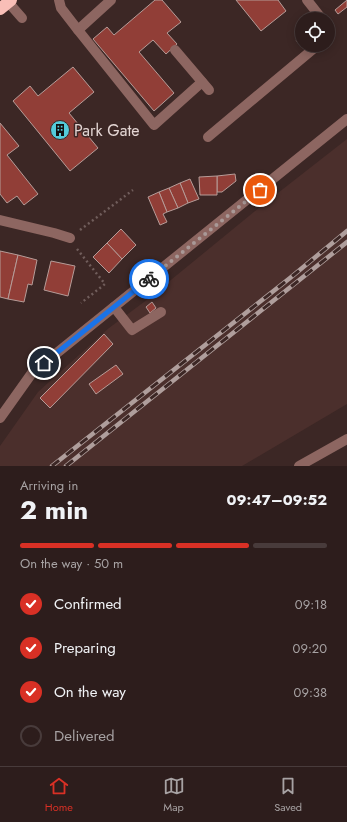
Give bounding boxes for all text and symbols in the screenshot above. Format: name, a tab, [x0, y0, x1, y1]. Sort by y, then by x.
map controls	[295, 12, 335, 52]
button: locate	[295, 12, 335, 52]
building icon: Park Gate	[49, 119, 71, 141]
place label: Park Gate	[74, 119, 140, 142]
pin	[243, 173, 277, 207]
icon: bag	[249, 179, 271, 201]
courier	[129, 259, 169, 299]
icon: bike	[138, 268, 160, 290]
pin	[27, 346, 61, 380]
icon: home	[33, 352, 55, 374]
text: Arriving in	[20, 476, 78, 495]
text: 09:47–09:52	[227, 489, 327, 511]
text: 2 min	[20, 491, 88, 529]
text: On the way · 50 m	[20, 554, 123, 573]
icon: check	[20, 593, 42, 615]
text: Confirmed	[54, 593, 122, 615]
text: 09:18	[295, 595, 327, 614]
icon: check	[20, 637, 42, 659]
text: Preparing	[54, 637, 116, 659]
text: 09:20	[293, 639, 327, 658]
icon: check	[20, 681, 42, 703]
text: On the way	[54, 681, 126, 703]
text: 09:38	[294, 683, 327, 702]
text: Delivered	[54, 725, 115, 747]
tab: Home	[45, 775, 73, 815]
tab: Map	[163, 775, 185, 815]
tab: Saved	[274, 775, 302, 815]

